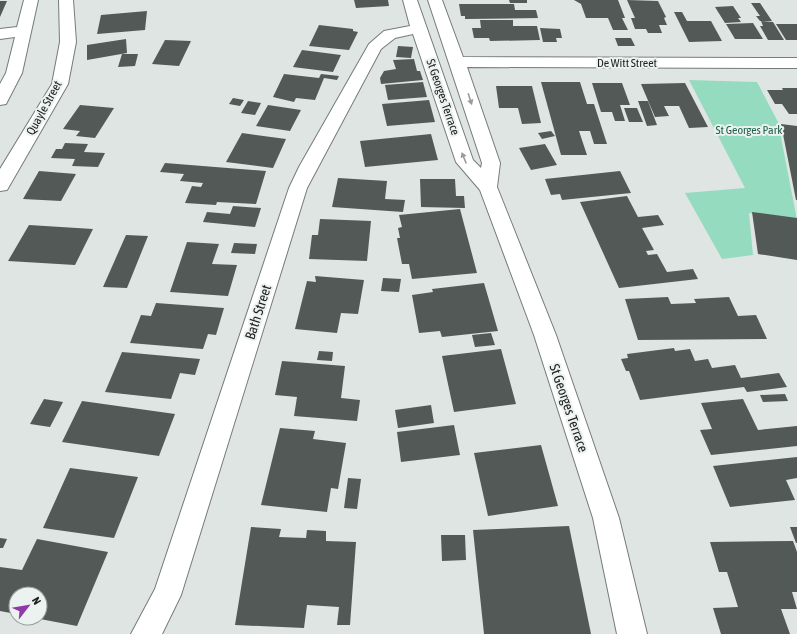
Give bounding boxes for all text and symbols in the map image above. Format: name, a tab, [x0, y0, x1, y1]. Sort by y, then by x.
street label: De Witt Street	[597, 56, 658, 70]
street label: St Georges Terrace	[423, 57, 463, 137]
street label: Quayle Street	[23, 78, 65, 138]
one-way arrow	[467, 94, 473, 106]
park label: St Georges Park	[716, 123, 783, 137]
one-way arrow	[460, 151, 466, 163]
street label: Bath Street	[242, 283, 274, 341]
street label: St Georges Terrace	[546, 362, 592, 454]
north arrow	[8, 586, 48, 626]
text: N	[30, 595, 43, 607]

